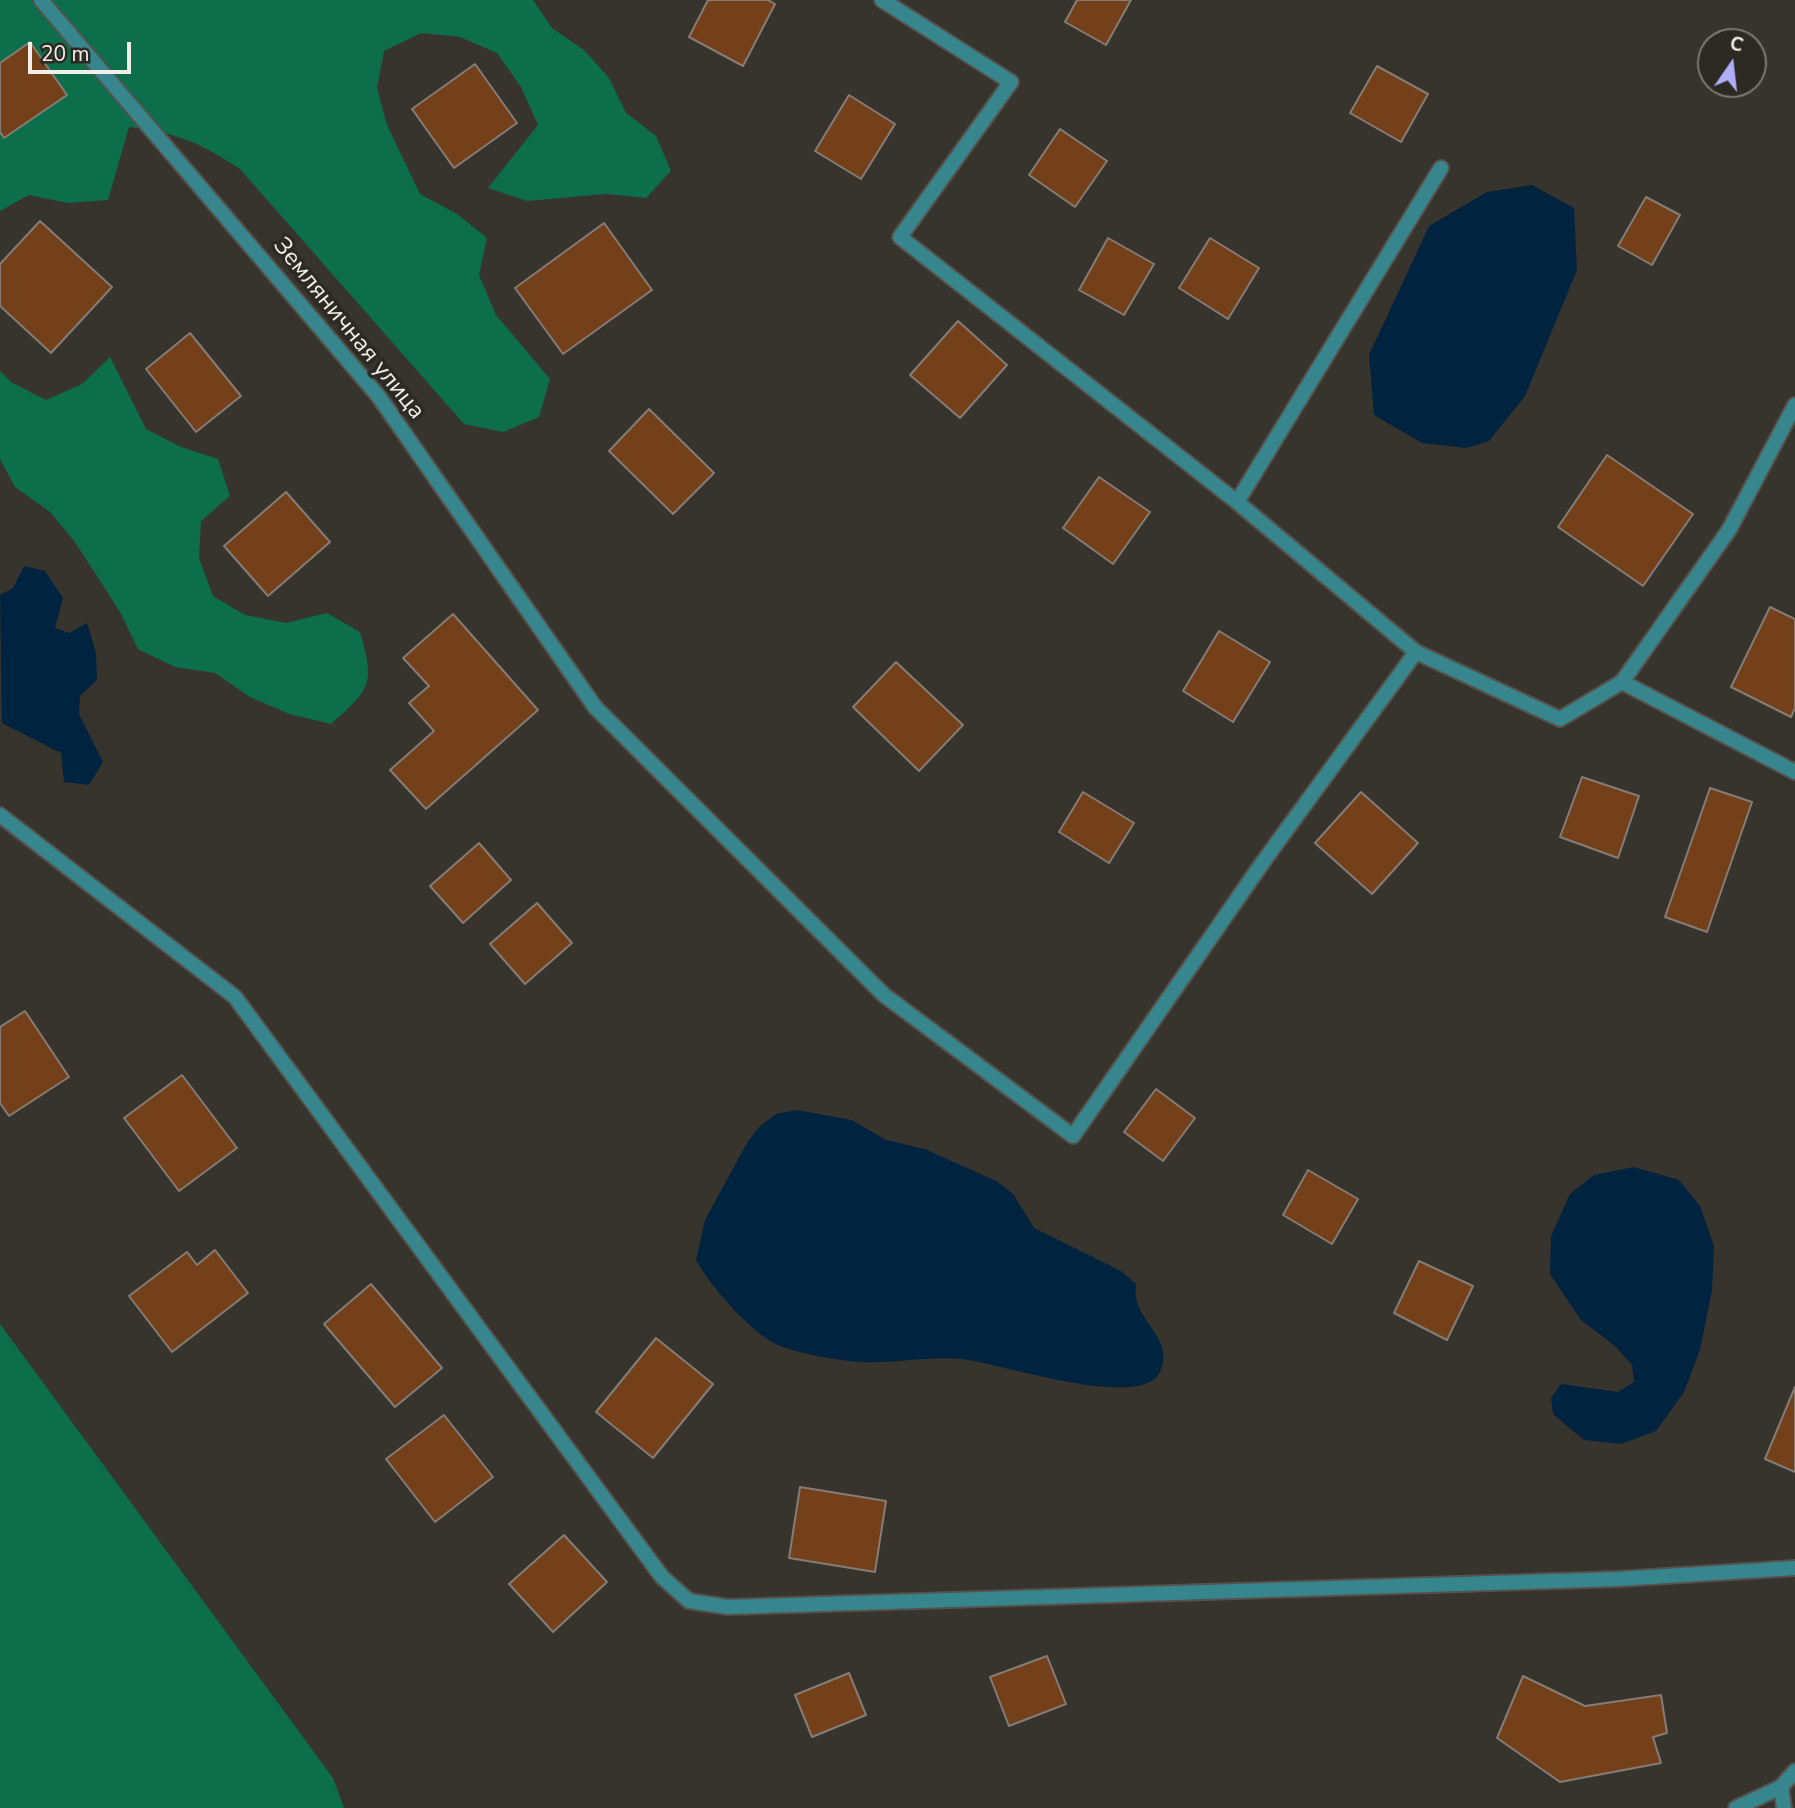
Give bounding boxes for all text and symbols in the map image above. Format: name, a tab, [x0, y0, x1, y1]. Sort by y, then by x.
scale bar	[32, 28, 135, 72]
north arrow	[1697, 28, 1767, 98]
text: С	[1727, 30, 1746, 59]
text: 20 m	[41, 40, 90, 68]
street label: Земляничная улица	[266, 232, 430, 426]

